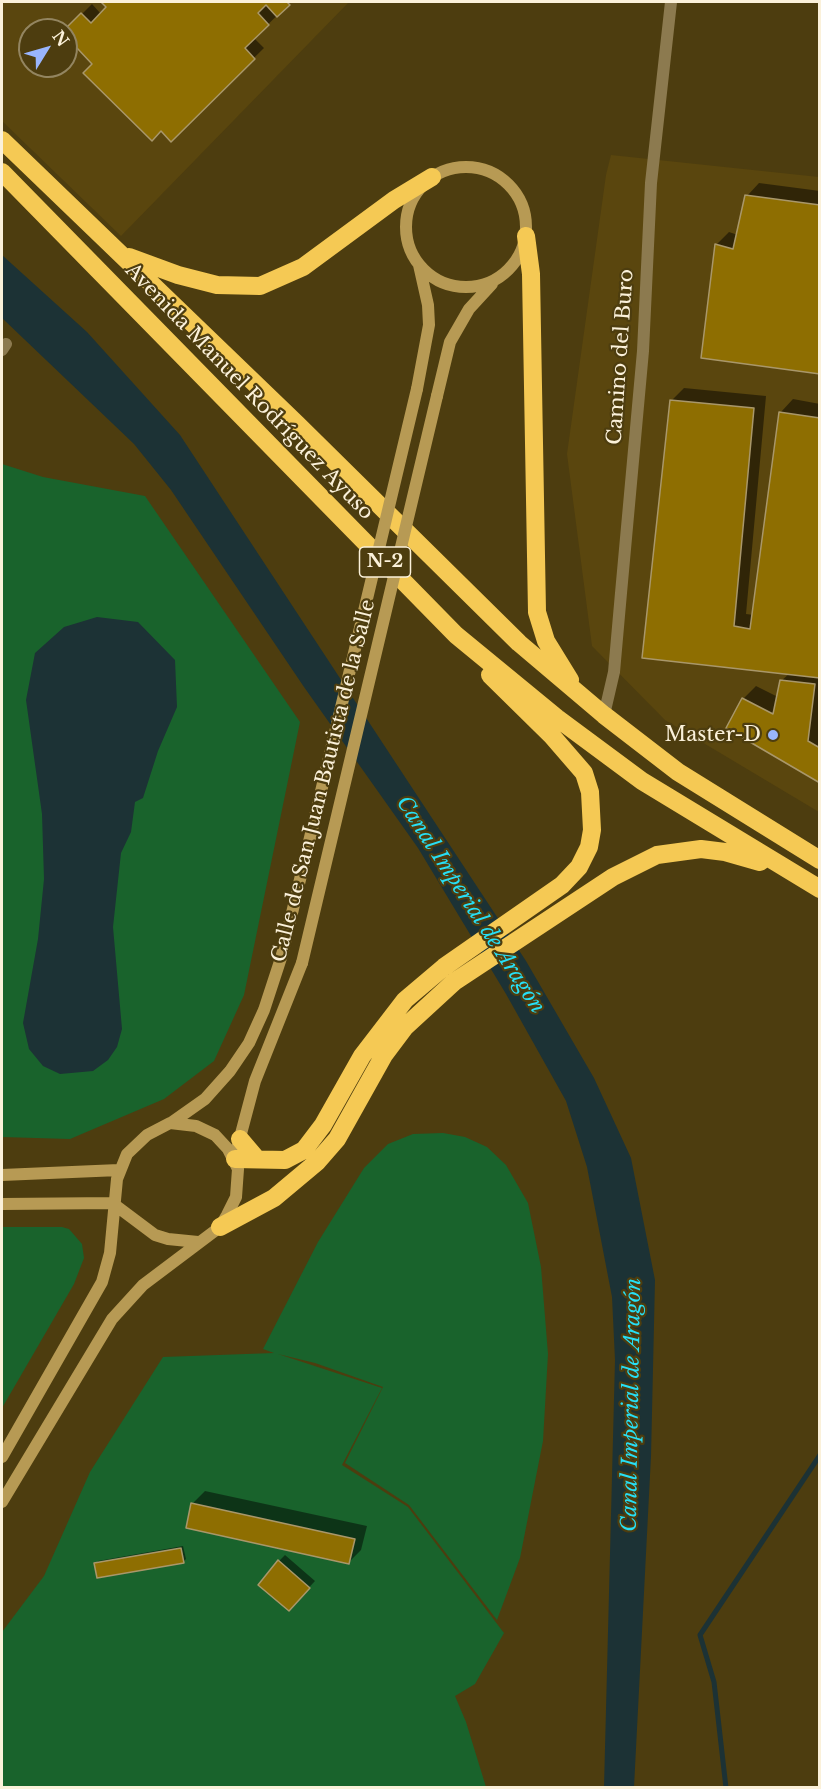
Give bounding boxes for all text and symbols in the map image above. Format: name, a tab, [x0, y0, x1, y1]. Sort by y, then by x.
north arrow	[18, 18, 78, 78]
text: N	[48, 26, 73, 50]
street label: Avenida Manuel Rodríguez Ayuso	[120, 259, 378, 525]
street label: Camino del Buro	[603, 268, 639, 446]
road number: N-2	[360, 547, 410, 577]
street label: Calle de San Juan Bautista de la Salle	[267, 597, 381, 965]
place label: Master-D	[664, 723, 761, 747]
marker: Master-D	[766, 728, 780, 742]
water label: Canal Imperial de Aragón	[390, 792, 550, 1018]
water label: Canal Imperial de Aragón	[617, 1278, 647, 1532]

